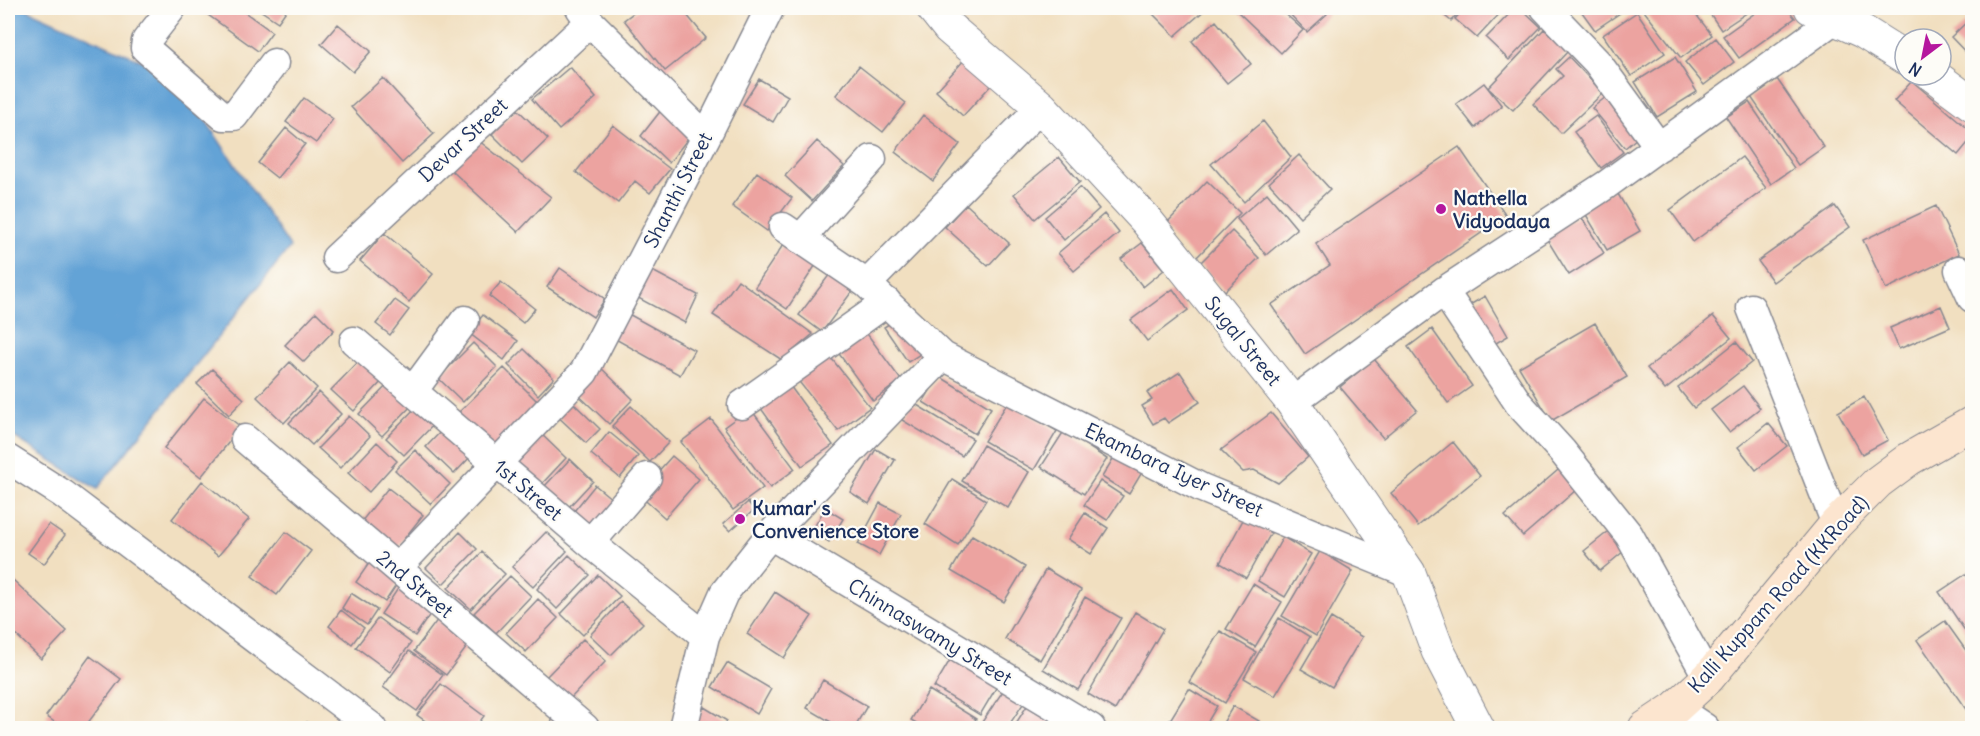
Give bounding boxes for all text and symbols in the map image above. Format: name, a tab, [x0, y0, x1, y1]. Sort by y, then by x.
north arrow	[1893, 27, 1953, 87]
text: N	[1905, 58, 1925, 81]
street label: Devar Street	[413, 92, 512, 187]
street label: Shanthi Street	[638, 128, 717, 252]
place label: Nathella Vidyodaya	[1453, 185, 1551, 233]
marker: Nathella Vidyodaya	[1434, 202, 1448, 216]
street label: Sugal Street	[1200, 291, 1287, 391]
street label: Ekambara Iyer Street	[1081, 417, 1268, 522]
street label: 1st Street	[489, 454, 568, 526]
street label: Kalli Kuppam Road (KKRoad)	[1682, 490, 1873, 698]
place label: Kumar' s Convenience Store	[752, 495, 919, 543]
marker: Kumar' s Convenience Store	[733, 512, 747, 526]
street label: 2nd Street	[372, 544, 459, 623]
street label: Chinnaswamy Street	[844, 573, 1017, 691]

